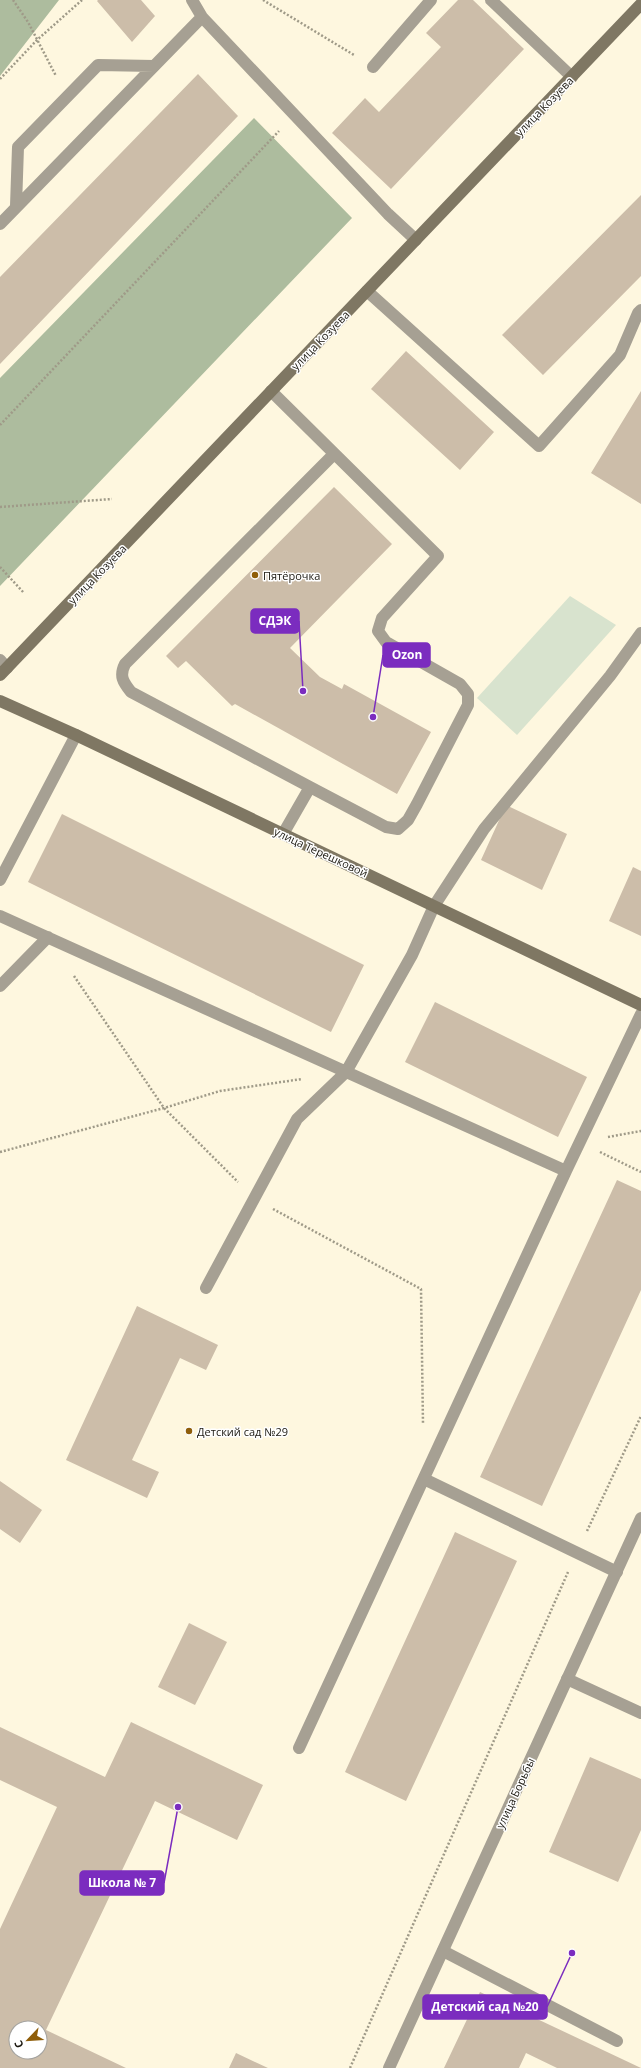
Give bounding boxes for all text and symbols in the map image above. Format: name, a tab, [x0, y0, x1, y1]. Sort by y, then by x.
street label: улица Козуева	[512, 73, 576, 139]
street label: улица Козуева	[288, 307, 352, 373]
street label: улица Козуева	[65, 541, 129, 607]
place label: Пятёрочка	[263, 568, 320, 583]
marker: Пятёрочка	[250, 570, 260, 580]
callout: СДЭК	[251, 609, 299, 633]
text: СДЭК	[259, 612, 292, 629]
callout: Ozon	[383, 643, 430, 667]
text: Ozon	[392, 646, 422, 663]
street label: улица Терешковой	[272, 824, 370, 880]
place label: Детский сад №29	[197, 1424, 288, 1439]
marker: Детский сад №29	[184, 1426, 194, 1436]
street label: улица Борьбы	[492, 1755, 538, 1831]
callout: Школа № 7	[80, 1871, 164, 1895]
text: Школа № 7	[88, 1874, 156, 1891]
callout: Детский сад №20	[423, 1995, 547, 2019]
text: Детский сад №20	[431, 1998, 539, 2015]
north arrow	[8, 2020, 48, 2060]
text: С	[10, 2038, 27, 2051]

